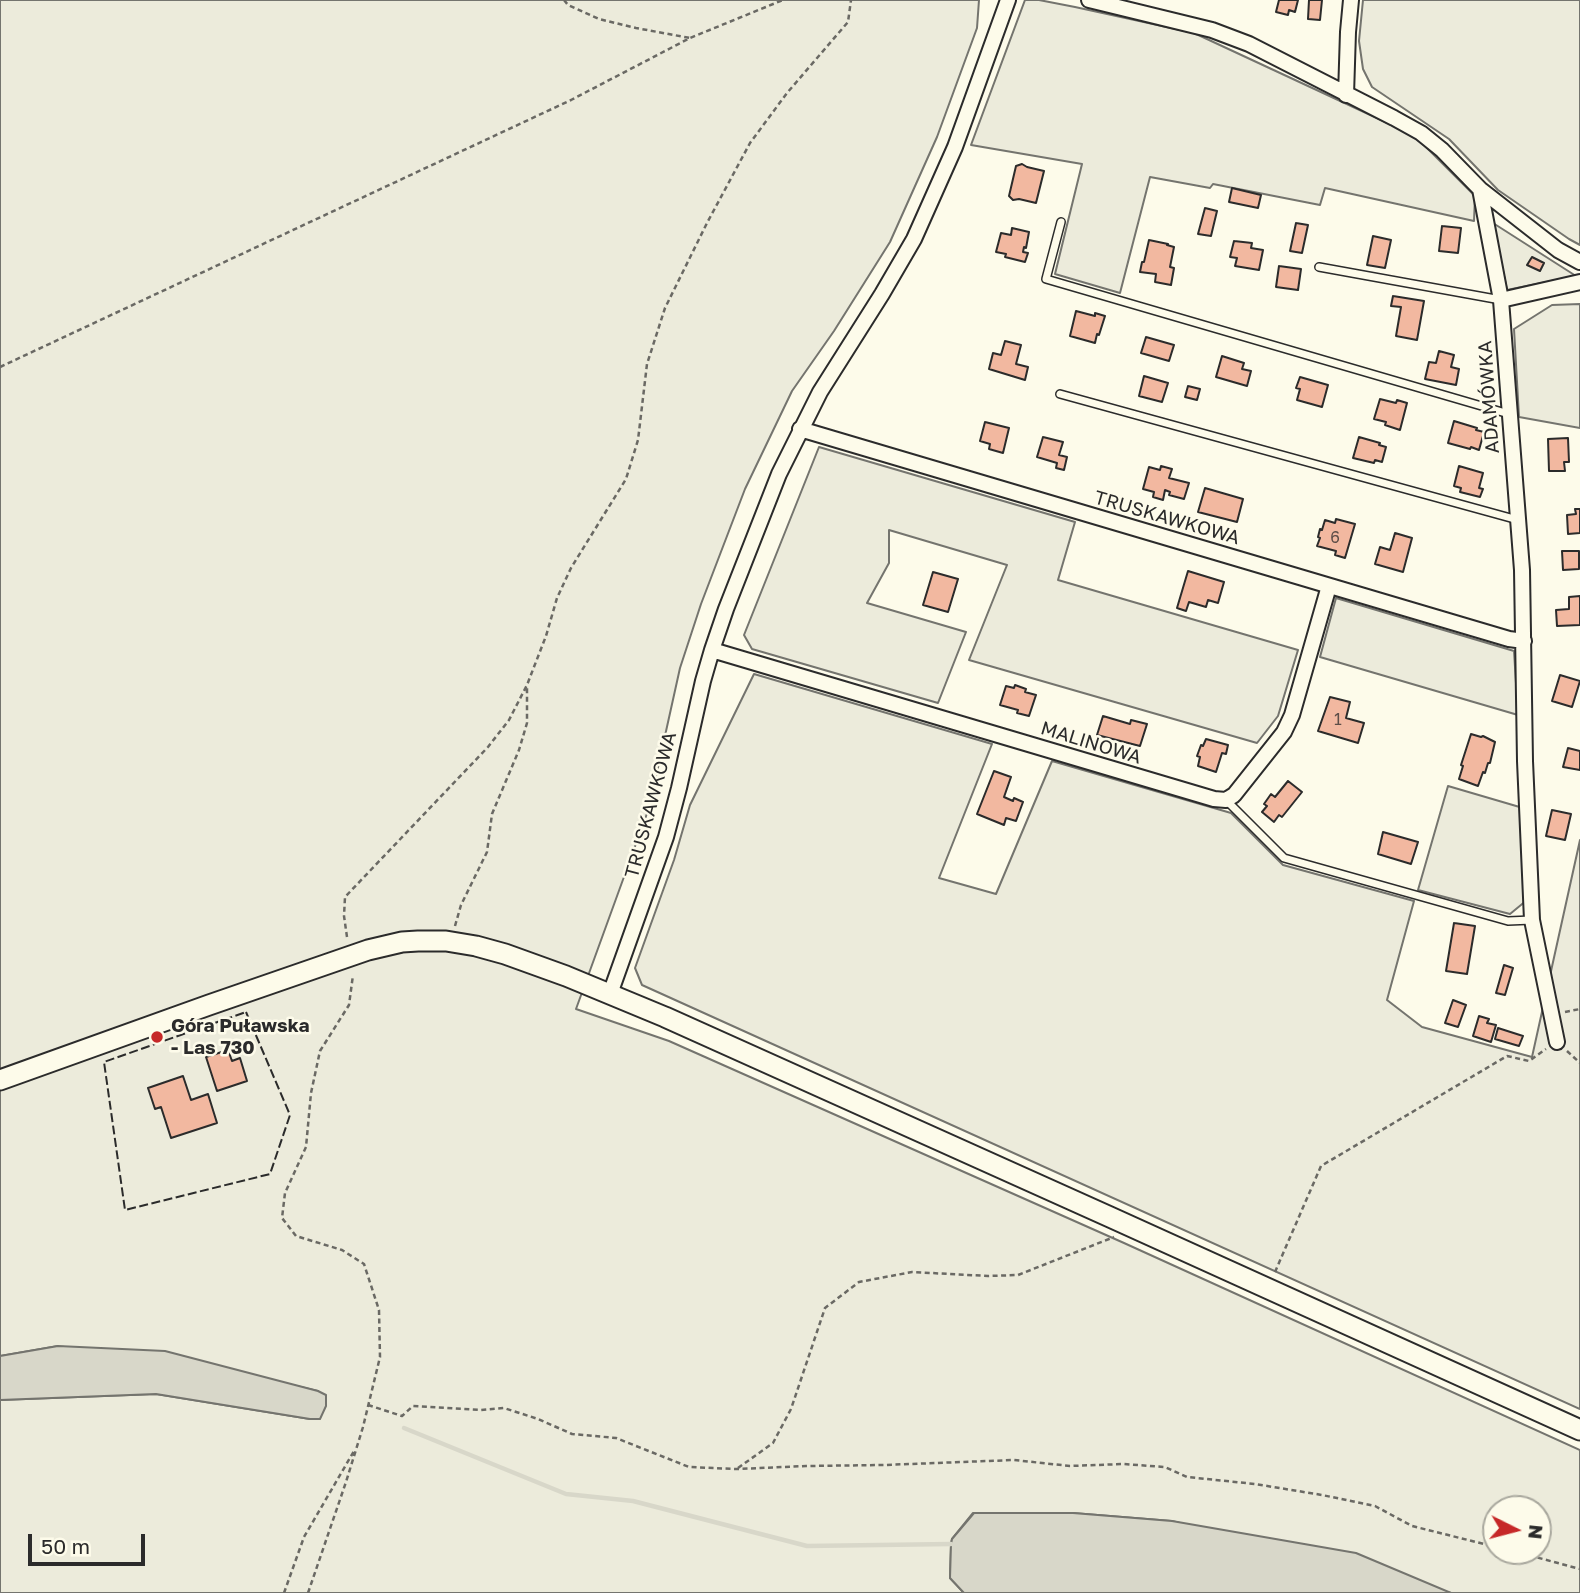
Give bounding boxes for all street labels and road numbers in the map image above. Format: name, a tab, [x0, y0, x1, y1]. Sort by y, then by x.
street label: ADAMÓWKA	[1474, 340, 1504, 454]
street label: TRUSKAWKOWA	[1092, 486, 1242, 550]
street label: MALINOWA	[1038, 717, 1144, 769]
street label: TRUSKAWKOWA	[621, 729, 681, 881]

